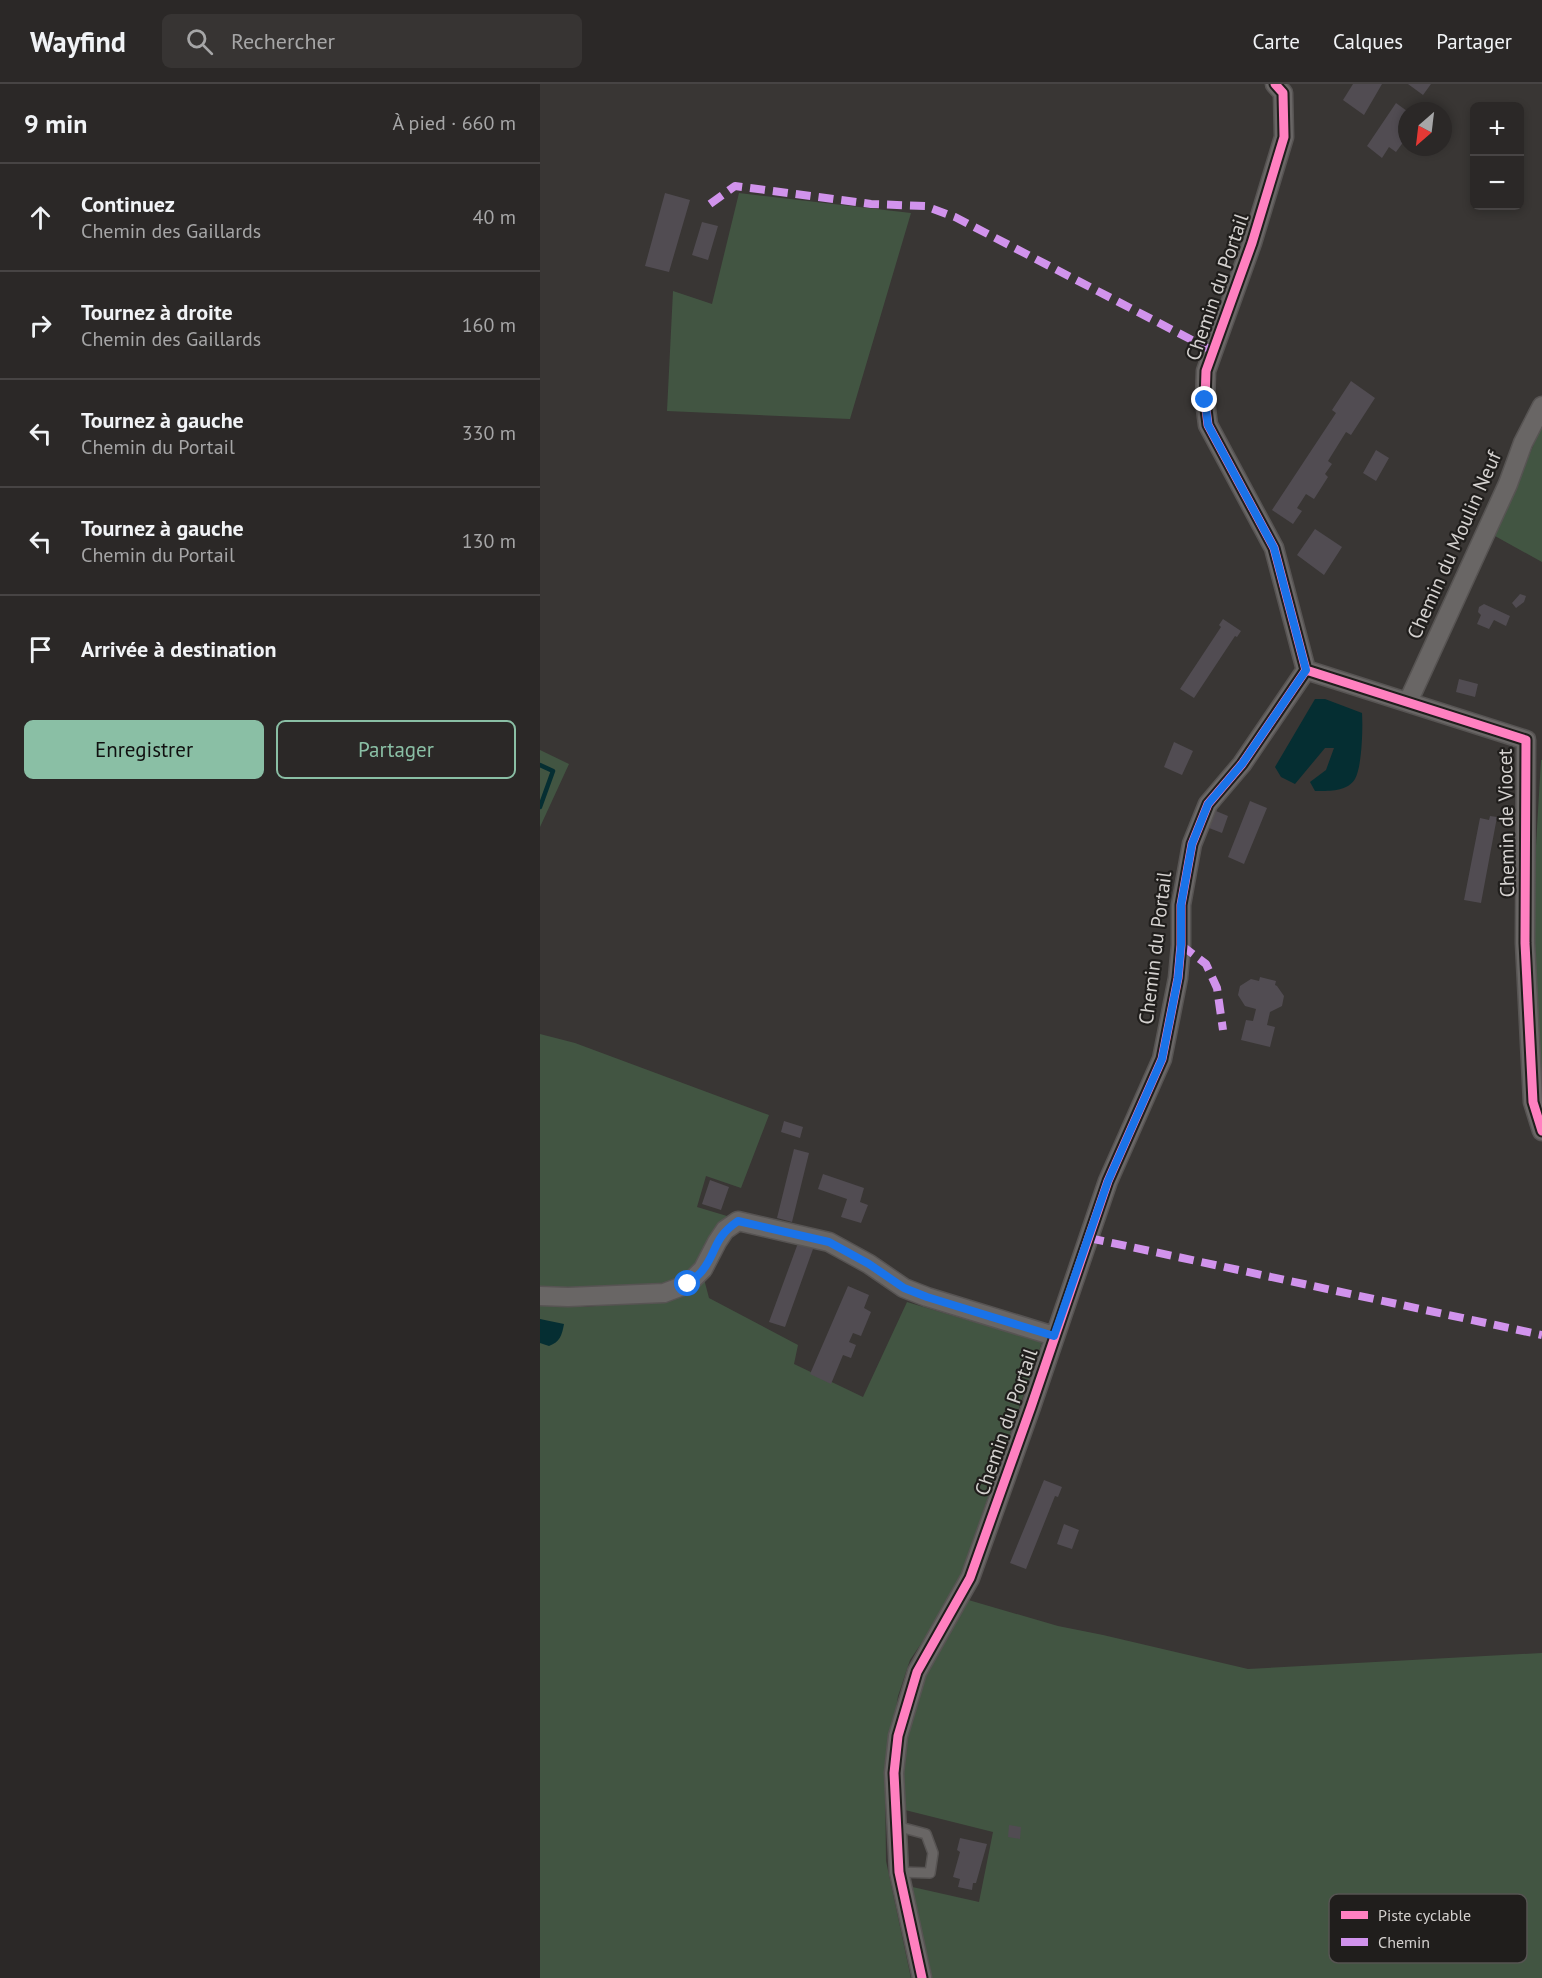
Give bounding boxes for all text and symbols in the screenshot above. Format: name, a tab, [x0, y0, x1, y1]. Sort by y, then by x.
search box	[162, 14, 582, 68]
text: Wayfind	[30, 23, 126, 60]
icon: search	[183, 25, 216, 58]
text: Rechercher	[231, 27, 335, 55]
text: Carte	[1253, 28, 1300, 55]
text: Calques	[1333, 28, 1403, 55]
text: Partager	[1436, 28, 1512, 55]
north arrow	[1398, 102, 1452, 156]
map controls	[1470, 102, 1524, 210]
button: +	[1470, 102, 1524, 156]
text: 9 min	[24, 107, 87, 140]
text: À pied · 660 m	[392, 110, 516, 136]
button: −	[1470, 156, 1524, 210]
text: Continuez	[81, 190, 175, 218]
icon: ahead	[24, 201, 57, 234]
text: 40 m	[473, 204, 516, 230]
street label: Chemin du Portail	[1180, 210, 1254, 364]
text: Chemin des Gaillards	[81, 218, 261, 244]
text: Tournez à droite	[81, 298, 233, 326]
icon: right	[24, 309, 57, 342]
text: 160 m	[462, 312, 516, 338]
text: Chemin des Gaillards	[81, 326, 261, 352]
route end	[1191, 386, 1217, 412]
text: Tournez à gauche	[81, 406, 244, 434]
icon: left	[24, 417, 57, 450]
text: 330 m	[462, 420, 516, 446]
text: Chemin du Portail	[81, 434, 235, 460]
street label: Chemin du Moulin Neuf	[1401, 446, 1508, 643]
text: Tournez à gauche	[81, 514, 244, 542]
icon: left	[24, 525, 57, 558]
text: 130 m	[462, 528, 516, 554]
text: Chemin du Portail	[81, 542, 235, 568]
icon: arrive	[24, 633, 57, 666]
text: Arrivée à destination	[81, 635, 277, 663]
button: Enregistrer	[24, 720, 264, 779]
button: Partager	[276, 720, 516, 779]
street label: Chemin de Viocet	[1492, 748, 1520, 898]
street label: Chemin du Portail	[1133, 870, 1177, 1026]
route start	[674, 1270, 700, 1296]
street label: Chemin du Portail	[969, 1345, 1043, 1499]
legend	[1329, 1894, 1527, 1963]
text: Piste cyclable	[1378, 1905, 1471, 1925]
text: Chemin	[1378, 1932, 1430, 1952]

